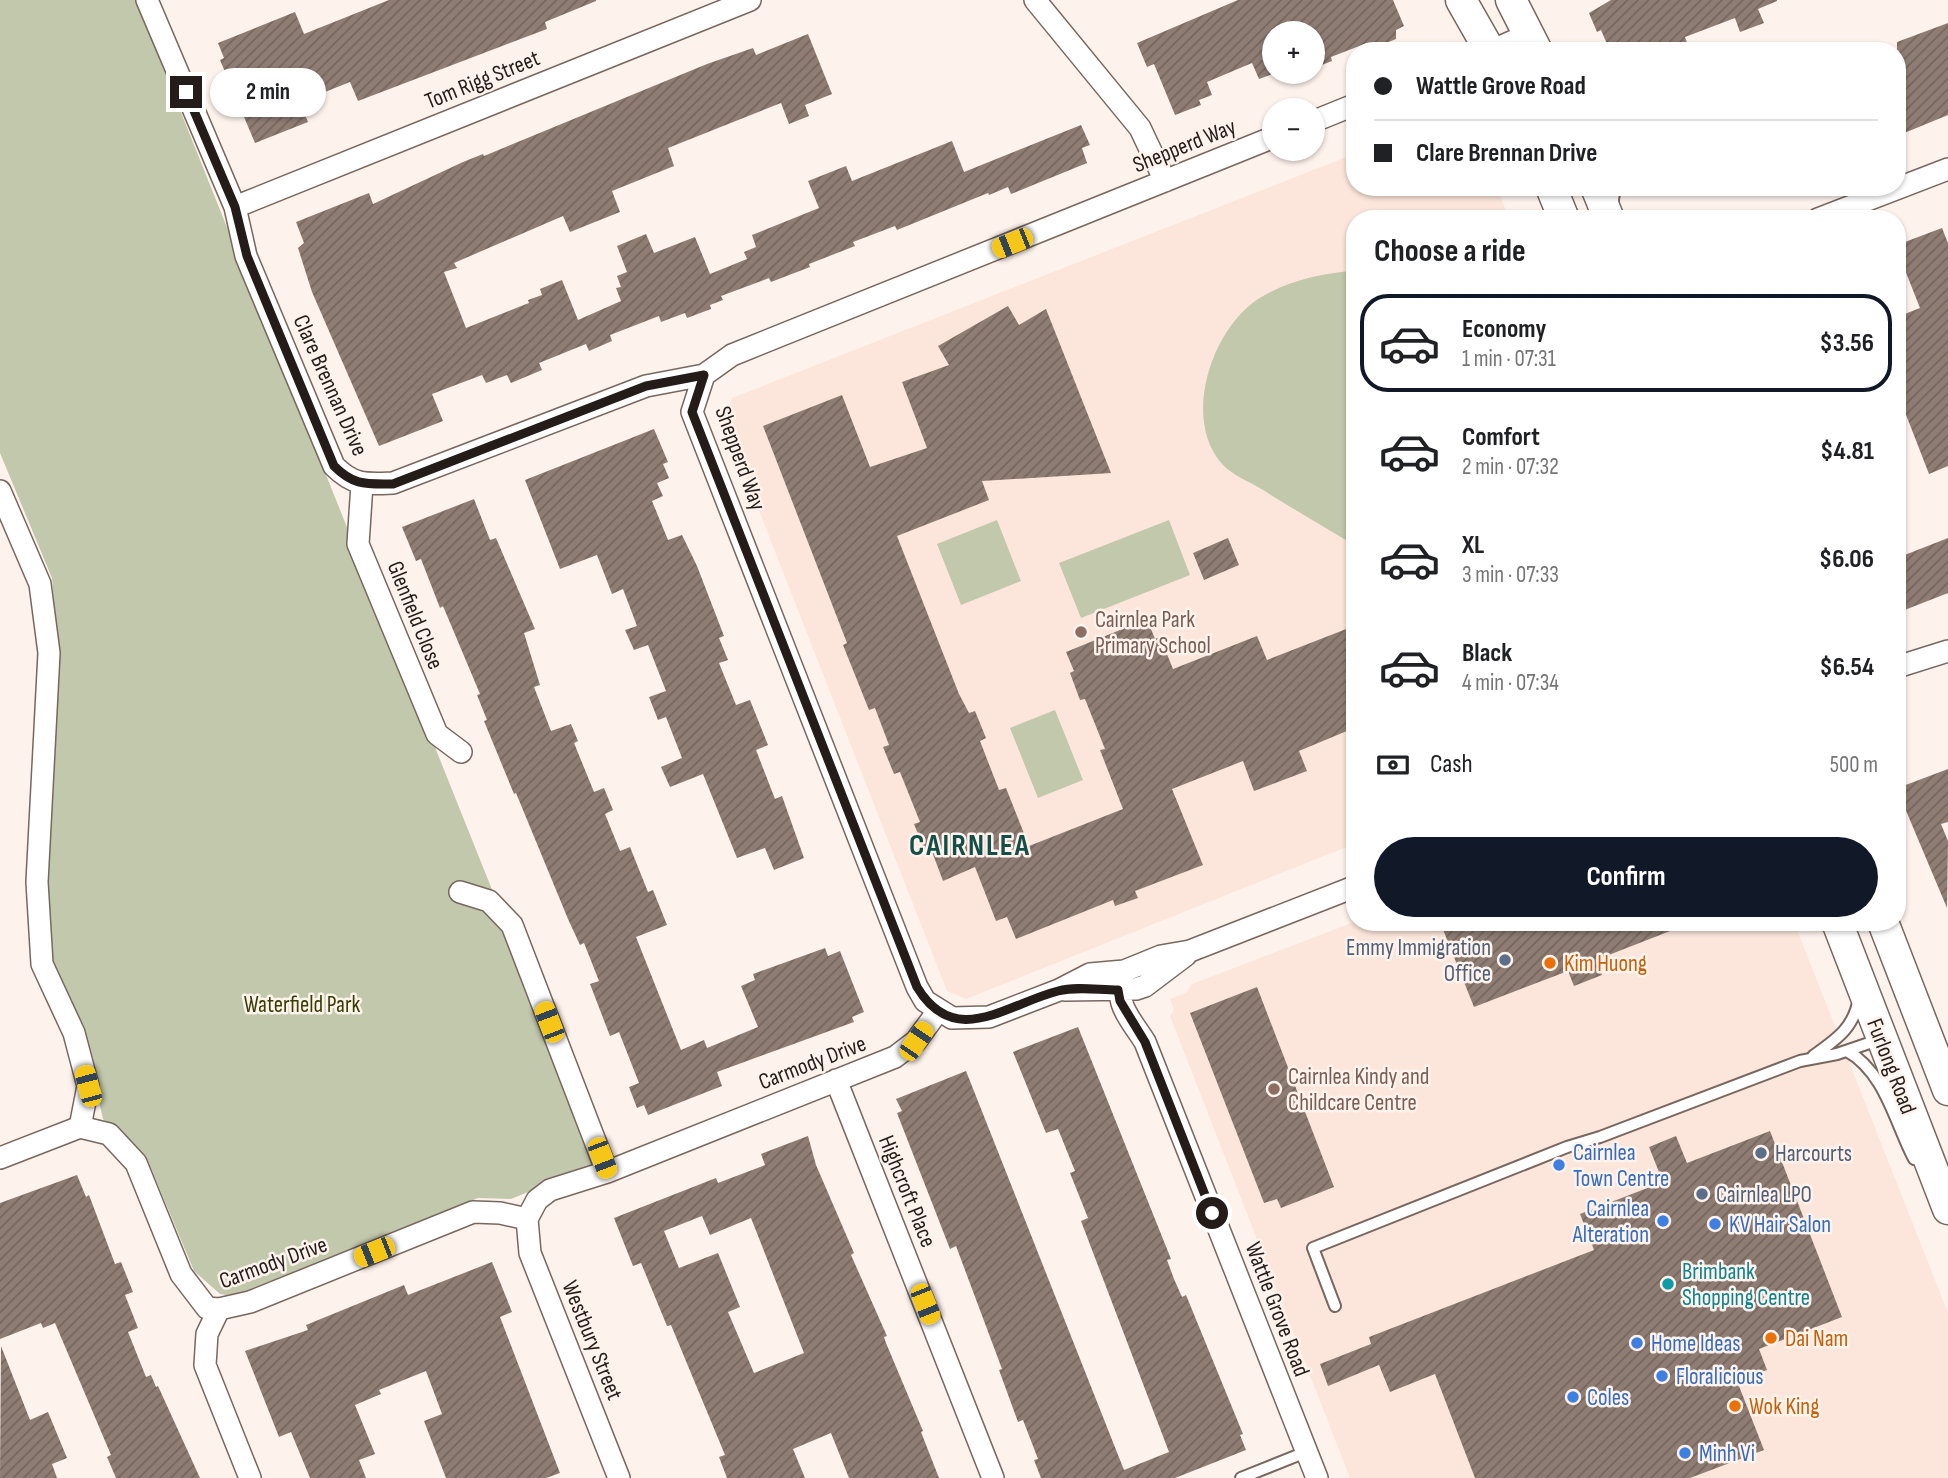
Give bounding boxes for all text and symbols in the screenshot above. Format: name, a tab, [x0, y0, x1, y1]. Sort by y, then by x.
map controls	[1262, 21, 1325, 161]
button: +	[1262, 21, 1325, 84]
street label: Tom Rigg Street	[421, 44, 544, 116]
callout: 2 min	[210, 68, 326, 116]
text: Wattle Grove Road	[1416, 71, 1586, 102]
route end	[170, 76, 202, 108]
text: 2 min	[246, 78, 290, 106]
button: −	[1262, 98, 1325, 161]
street label: Shepperd Way	[1129, 113, 1240, 179]
text: Clare Brennan Drive	[1416, 138, 1597, 169]
car	[989, 225, 1036, 261]
text: Choose a ride	[1374, 232, 1526, 271]
street label: Clare Brennan Drive	[287, 311, 374, 460]
icon: car	[1378, 312, 1441, 375]
text: Economy	[1462, 314, 1546, 345]
text: $3.56	[1819, 328, 1874, 359]
text: 1 min · 07:31	[1462, 345, 1556, 373]
street label: Shepperd Way	[708, 403, 772, 514]
icon: car	[1378, 420, 1441, 483]
text: Comfort	[1462, 422, 1540, 453]
text: $4.81	[1820, 436, 1874, 467]
text: 2 min · 07:32	[1462, 453, 1559, 481]
icon: car	[1378, 528, 1441, 591]
text: XL	[1462, 530, 1484, 561]
text: $6.06	[1819, 544, 1874, 575]
street label: Glenfield Close	[381, 557, 449, 674]
text: 3 min · 07:33	[1462, 561, 1559, 589]
place label: Cairnlea Park Primary School	[1095, 606, 1211, 660]
marker: Cairnlea Park Primary School	[1073, 624, 1089, 640]
icon: car	[1378, 636, 1441, 699]
text: Black	[1462, 638, 1512, 669]
text: $6.54	[1819, 652, 1874, 683]
text: 4 min · 07:34	[1462, 669, 1559, 697]
icon: cash	[1374, 746, 1412, 784]
text: Cash	[1430, 749, 1473, 780]
text: 500 m	[1830, 751, 1878, 779]
district label: CAIRNLEA	[909, 828, 1031, 864]
button: Confirm	[1374, 837, 1878, 917]
place label: Emmy Immigration Office	[1346, 934, 1491, 988]
place label: Kim Huong	[1564, 950, 1647, 978]
marker: Emmy Immigration Office	[1497, 952, 1513, 968]
marker: Kim Huong	[1542, 955, 1558, 971]
park label: Waterfield Park	[244, 991, 361, 1019]
car	[532, 999, 567, 1045]
street label: Furlong Road	[1860, 1015, 1922, 1118]
car	[896, 1018, 937, 1064]
street label: Carmody Drive	[755, 1030, 870, 1096]
car	[73, 1063, 104, 1109]
place label: Cairnlea Kindy and Childcare Centre	[1288, 1063, 1429, 1117]
marker: Cairnlea Kindy and Childcare Centre	[1266, 1081, 1282, 1097]
street label: Highcroft Place	[872, 1131, 942, 1251]
car	[585, 1135, 620, 1181]
place label: Cairnlea Town Centre	[1573, 1139, 1669, 1193]
place label: Harcourts	[1775, 1140, 1852, 1168]
marker: Harcourts	[1753, 1145, 1769, 1161]
marker: Cairnlea Town Centre	[1551, 1157, 1567, 1173]
place label: Cairnlea LPO	[1716, 1181, 1812, 1209]
marker: Cairnlea LPO	[1694, 1186, 1710, 1202]
place label: Cairnlea Alteration	[1572, 1195, 1649, 1249]
route start	[1196, 1197, 1228, 1229]
place label: KV Hair Salon	[1729, 1211, 1831, 1239]
marker: Cairnlea Alteration	[1655, 1213, 1671, 1229]
marker: KV Hair Salon	[1707, 1216, 1723, 1232]
street label: Carmody Drive	[216, 1230, 331, 1295]
car	[351, 1234, 398, 1270]
street label: Wattle Grove Road	[1239, 1238, 1315, 1380]
place label: Brimbank Shopping Centre	[1682, 1258, 1810, 1312]
marker: Brimbank Shopping Centre	[1660, 1276, 1676, 1292]
street label: Westbury Street	[555, 1277, 629, 1404]
car	[908, 1281, 943, 1327]
place label: Dai Nam	[1785, 1325, 1848, 1353]
place label: Home Ideas	[1651, 1330, 1741, 1358]
marker: Dai Nam	[1763, 1330, 1779, 1346]
marker: Home Ideas	[1629, 1335, 1645, 1351]
place label: Floralicious	[1676, 1363, 1764, 1391]
marker: Floralicious	[1654, 1368, 1670, 1384]
place label: Coles	[1587, 1384, 1629, 1412]
marker: Coles	[1565, 1389, 1581, 1405]
place label: Wok King	[1749, 1393, 1819, 1421]
marker: Wok King	[1727, 1398, 1743, 1414]
place label: Minh Vi	[1699, 1440, 1755, 1468]
marker: Minh Vi	[1677, 1445, 1693, 1461]

